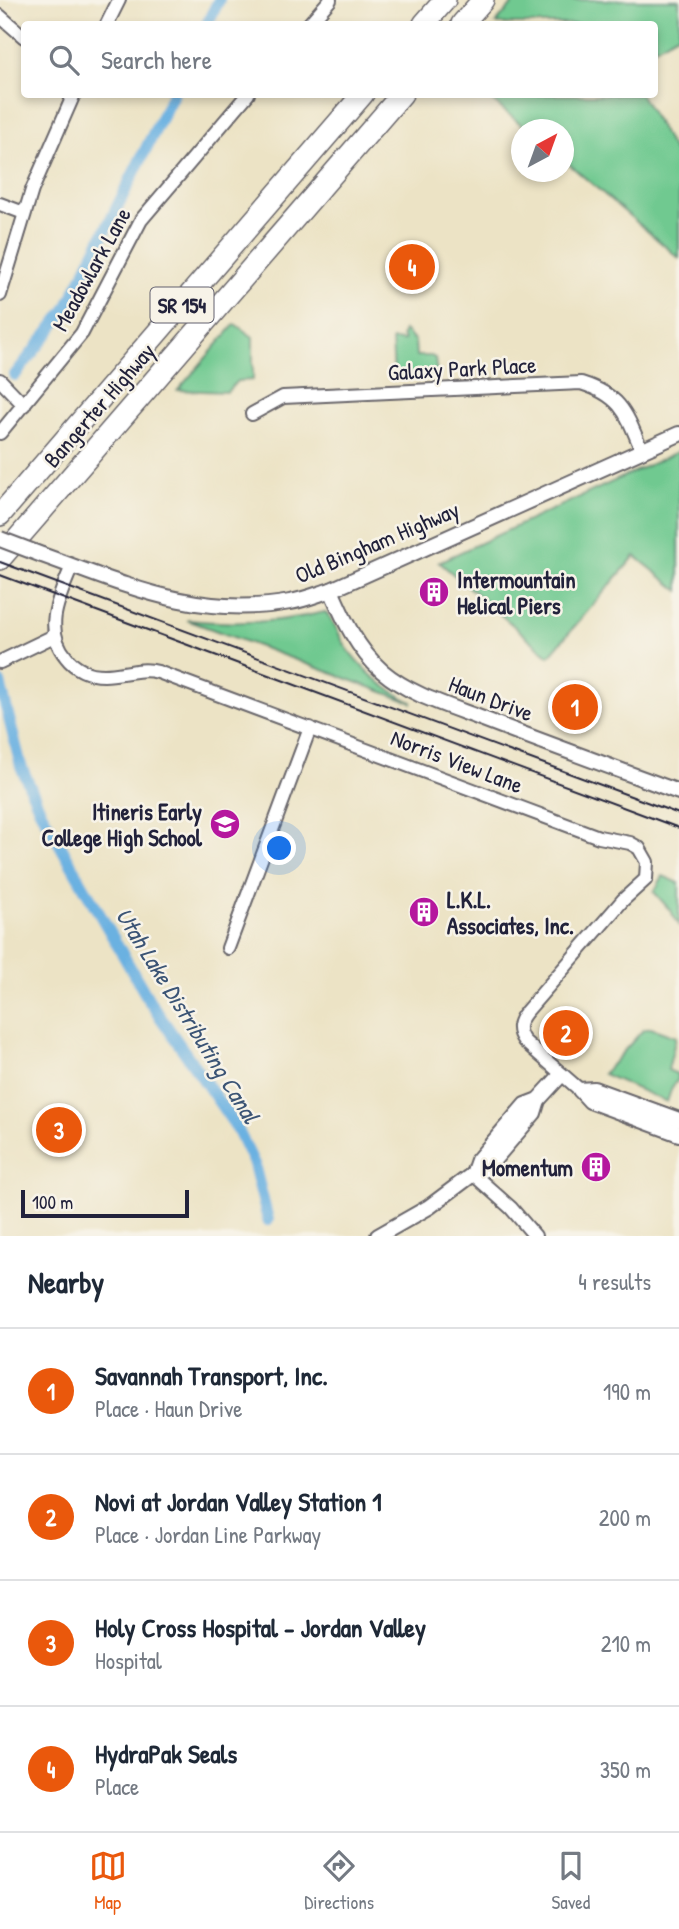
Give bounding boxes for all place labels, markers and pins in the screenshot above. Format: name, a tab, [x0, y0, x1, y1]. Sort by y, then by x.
pin: 4	[389, 241, 435, 293]
place label: Intermountain Helical Piers	[457, 564, 576, 621]
building icon: Intermountain Helical Piers	[417, 575, 451, 609]
pin: 1	[552, 681, 598, 733]
place label: Itineris Early College High School	[41, 796, 203, 854]
school or university icon: Itineris Early College High School	[208, 807, 242, 841]
place label: L.K.L. Associates, Inc.	[447, 884, 574, 941]
building icon: L.K.L. Associates, Inc.	[407, 895, 441, 929]
pin: 2	[543, 1007, 589, 1059]
pin: 3	[36, 1104, 82, 1156]
building icon: Momentum	[579, 1150, 613, 1184]
place label: Momentum	[482, 1152, 573, 1183]

